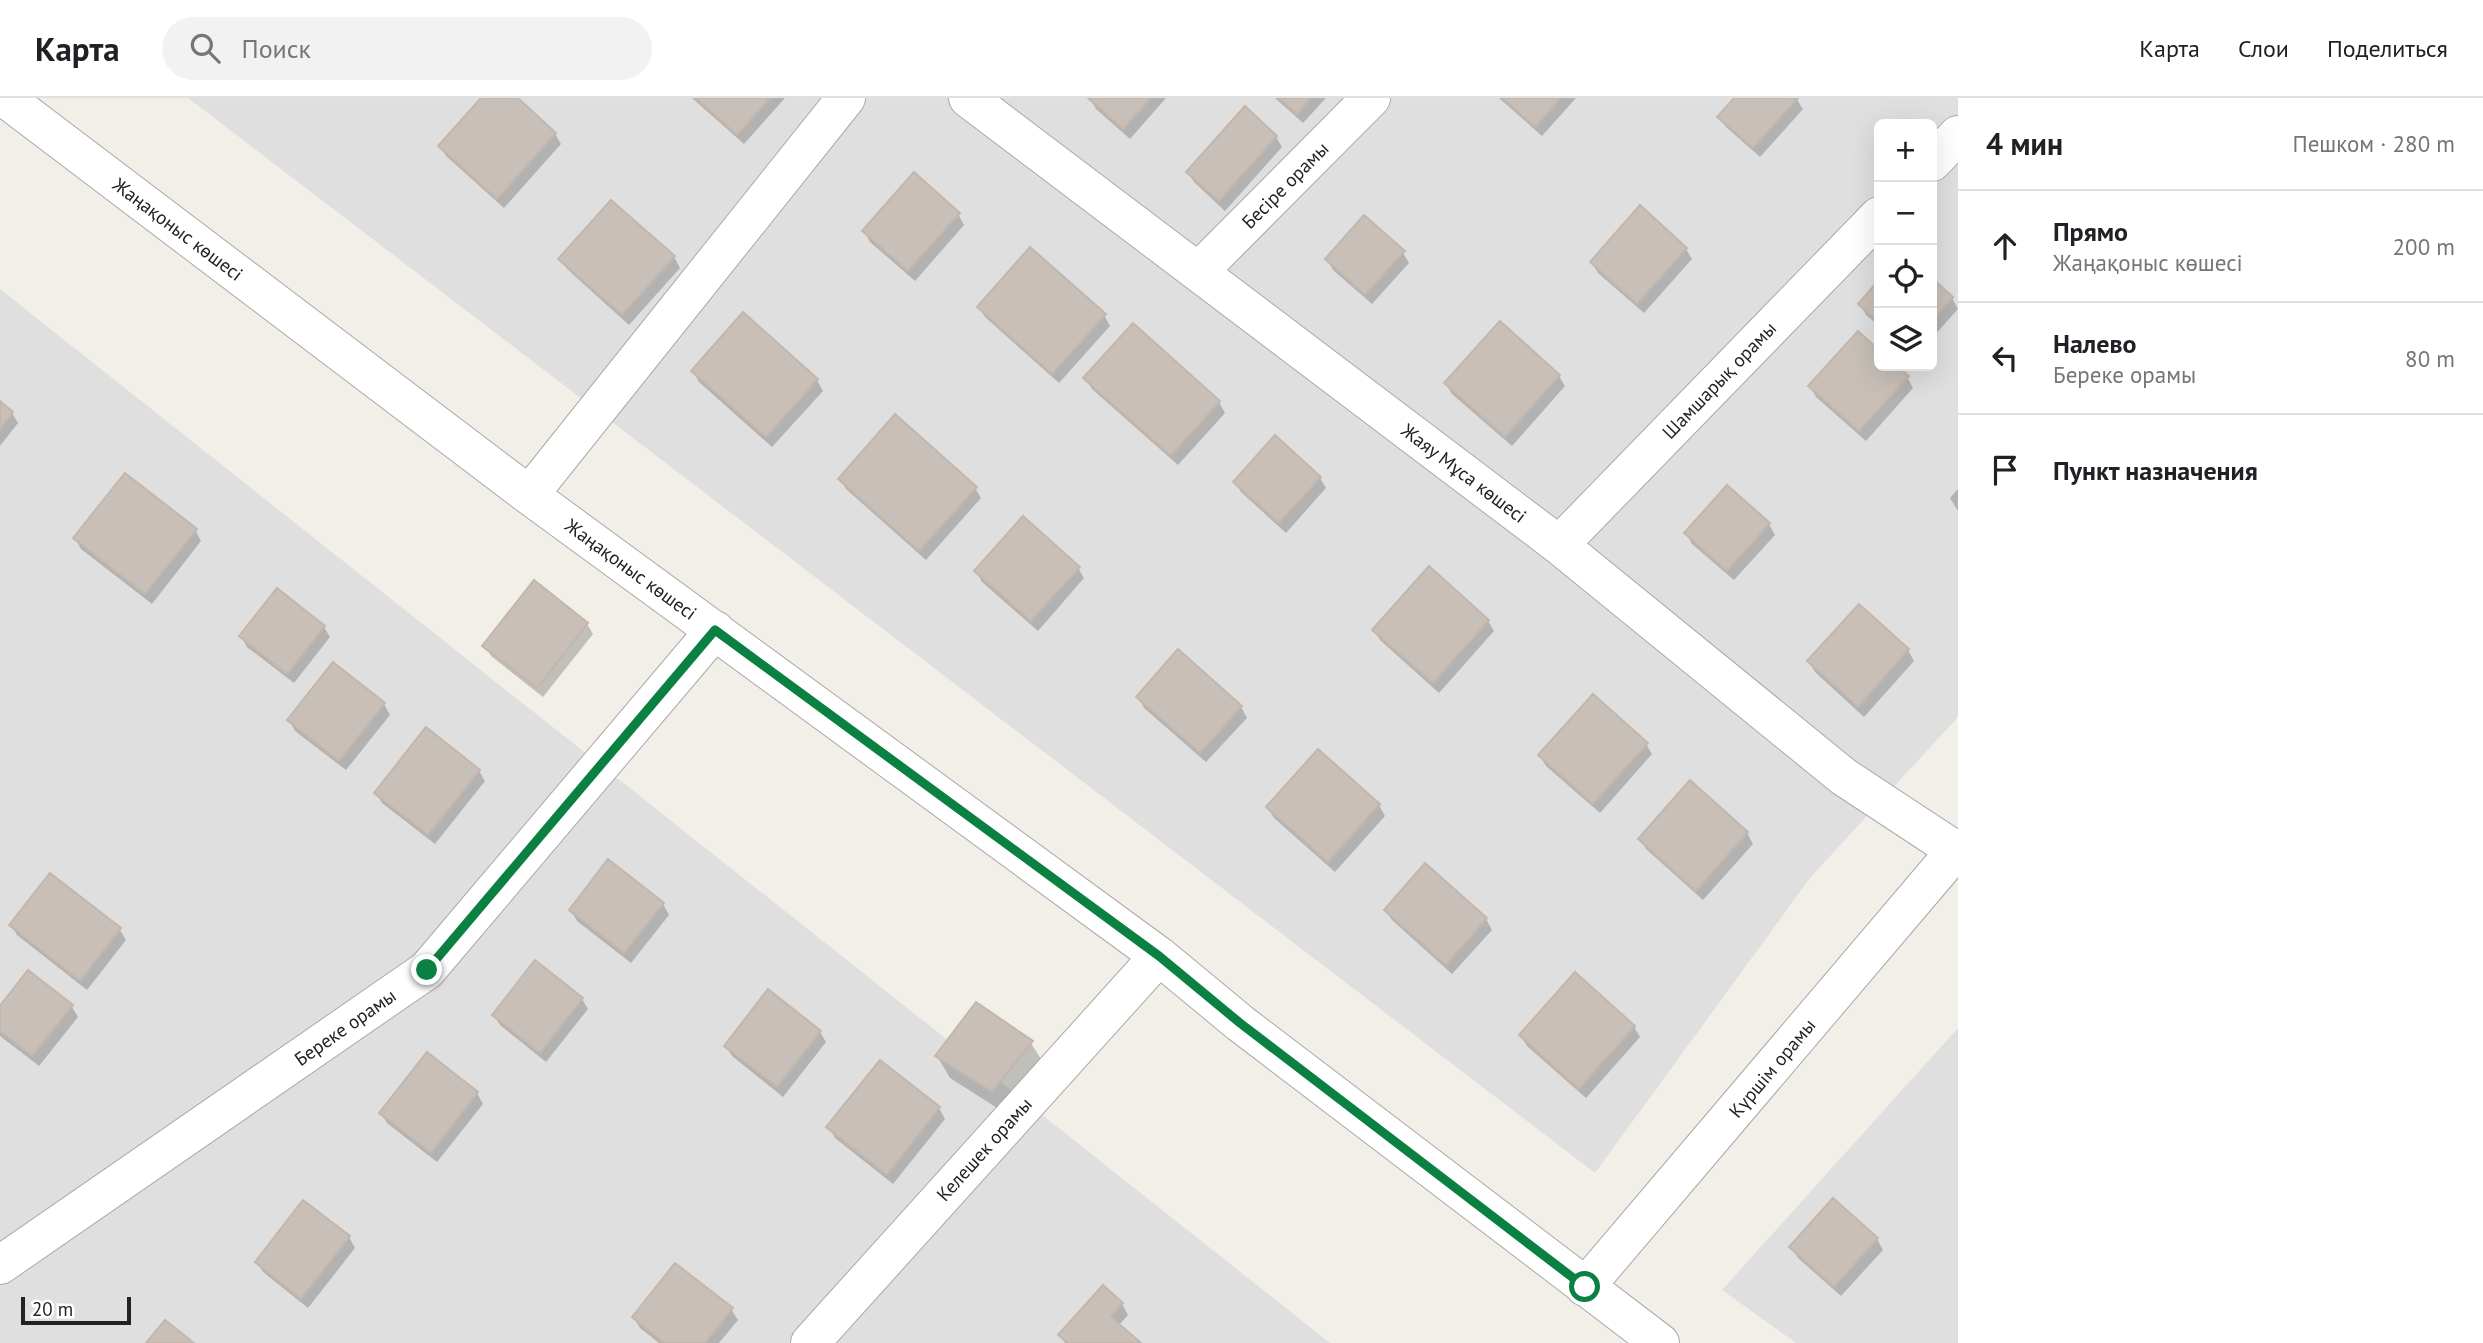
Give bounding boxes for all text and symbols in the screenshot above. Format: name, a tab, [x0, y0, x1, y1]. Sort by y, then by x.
search box	[162, 17, 652, 80]
text: Карта	[35, 27, 120, 70]
icon: search	[186, 29, 224, 67]
text: Поиск	[242, 32, 311, 65]
text: Карта	[2139, 33, 2200, 64]
text: Слои	[2238, 33, 2289, 64]
text: Поделиться	[2327, 33, 2448, 64]
map controls	[1874, 119, 1937, 371]
button: +	[1874, 119, 1937, 182]
text: 4 мин	[1986, 124, 2063, 163]
text: Пешком · 280 m	[2292, 129, 2455, 158]
street label: Бесіре орамы	[1236, 136, 1334, 234]
street label: Жаңақоныс көшесі	[107, 172, 248, 286]
button: −	[1874, 182, 1937, 245]
text: Прямо	[2053, 215, 2128, 248]
icon: ahead	[1986, 227, 2024, 265]
text: 200 m	[2393, 232, 2455, 261]
button: locate	[1874, 245, 1937, 308]
text: Жаңақоныс көшесі	[2053, 248, 2243, 277]
button: layers	[1874, 308, 1937, 371]
street label: Шамшарық орамы	[1657, 316, 1781, 444]
text: Налево	[2053, 327, 2137, 360]
icon: left	[1986, 339, 2024, 377]
text: 80 m	[2405, 344, 2455, 373]
text: Береке орамы	[2053, 360, 2196, 389]
street label: Жаяу Мұса көшесі	[1396, 418, 1531, 528]
icon: arrive	[1986, 451, 2024, 489]
text: Пункт назначения	[2053, 454, 2258, 487]
street label: Жаңақоныс көшесі	[560, 513, 701, 625]
route end	[411, 954, 442, 985]
street label: Береке орамы	[290, 983, 400, 1071]
street label: Күршім орамы	[1724, 1013, 1820, 1123]
street label: Келешек орамы	[931, 1092, 1037, 1206]
route start	[1569, 1271, 1600, 1302]
scale bar	[21, 1294, 131, 1326]
text: 20 m	[32, 1297, 73, 1321]

